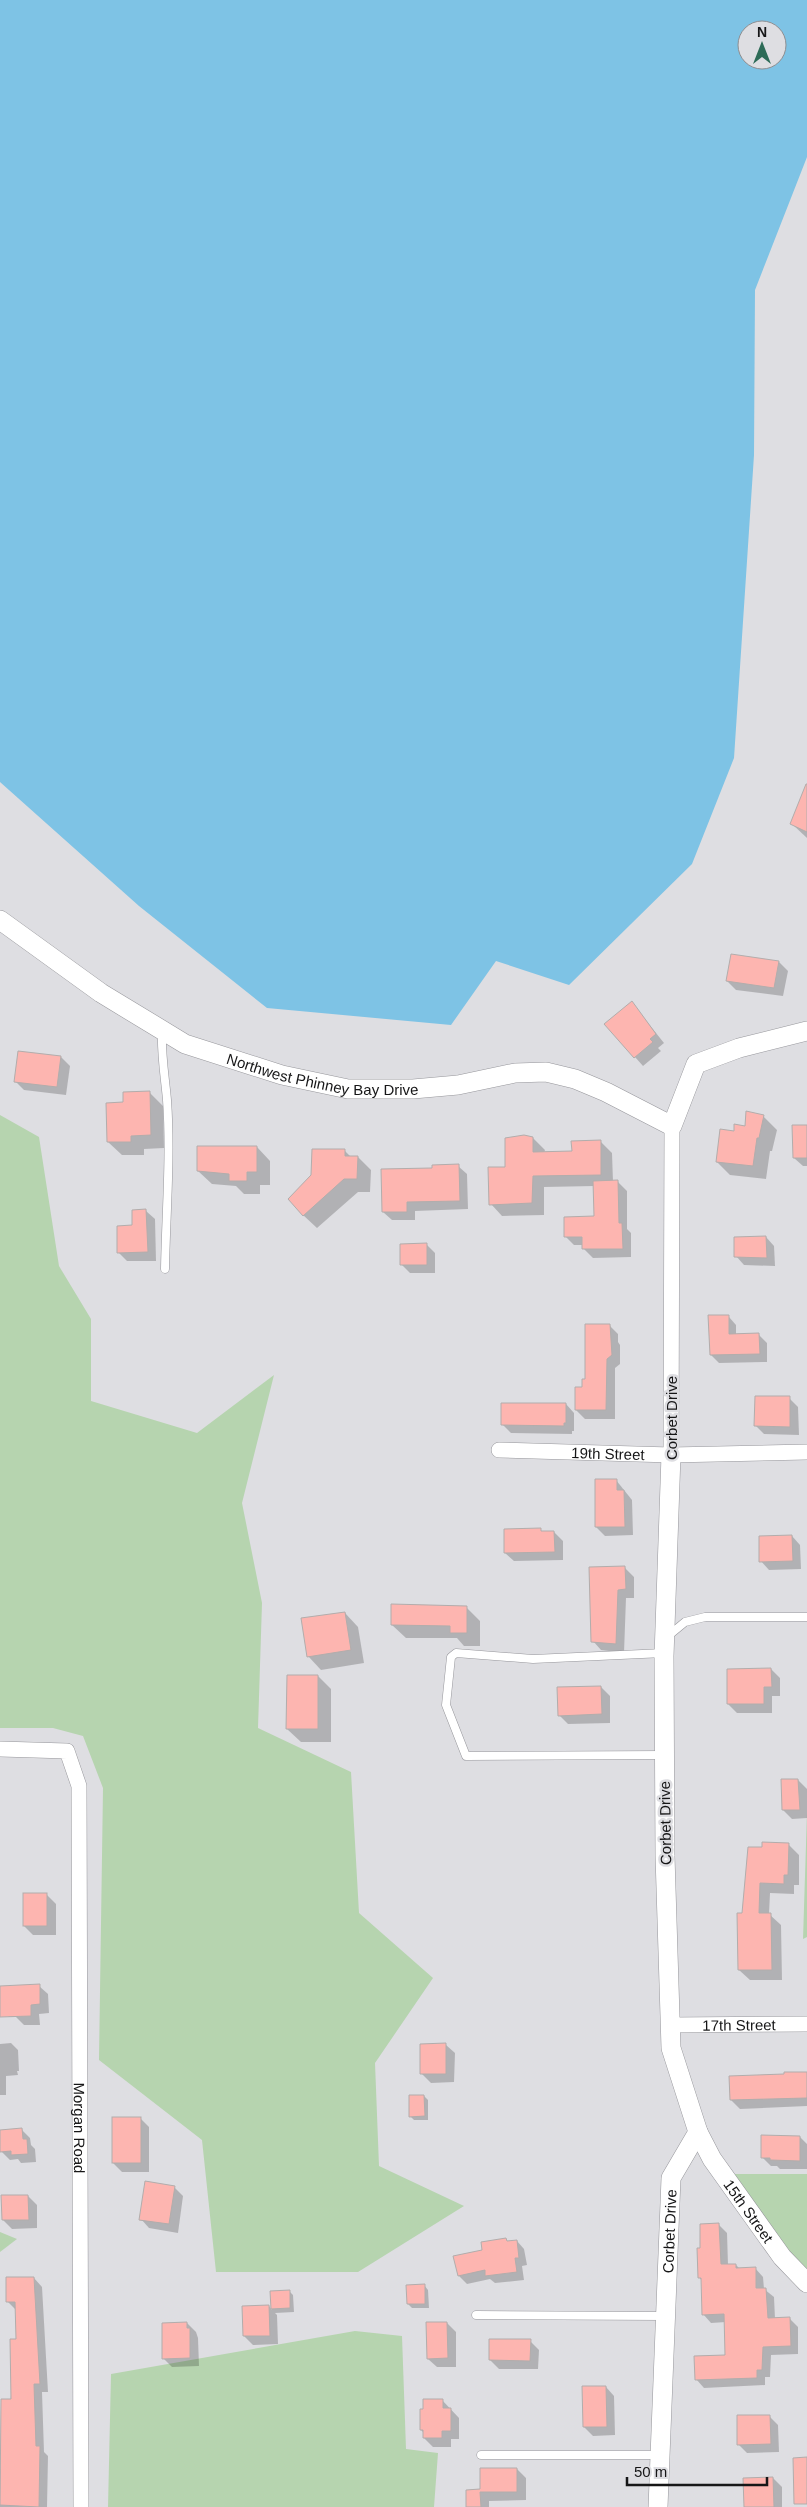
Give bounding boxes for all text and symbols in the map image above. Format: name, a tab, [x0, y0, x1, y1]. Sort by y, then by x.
north arrow	[737, 20, 787, 70]
text: N	[757, 24, 767, 40]
street label: Northwest Phinney Bay Drive	[225, 1049, 419, 1098]
street label: Corbet Drive	[663, 1376, 680, 1460]
street label: 19th Street	[571, 1444, 646, 1463]
street label: Corbet Drive	[656, 1781, 674, 1865]
street label: 17th Street	[702, 2016, 777, 2033]
street label: Morgan Road	[71, 2082, 89, 2173]
street label: 15th Street	[721, 2176, 778, 2246]
street label: Corbet Drive	[659, 2189, 679, 2274]
scale bar	[627, 2454, 767, 2486]
text: 50 m	[634, 2463, 667, 2480]

